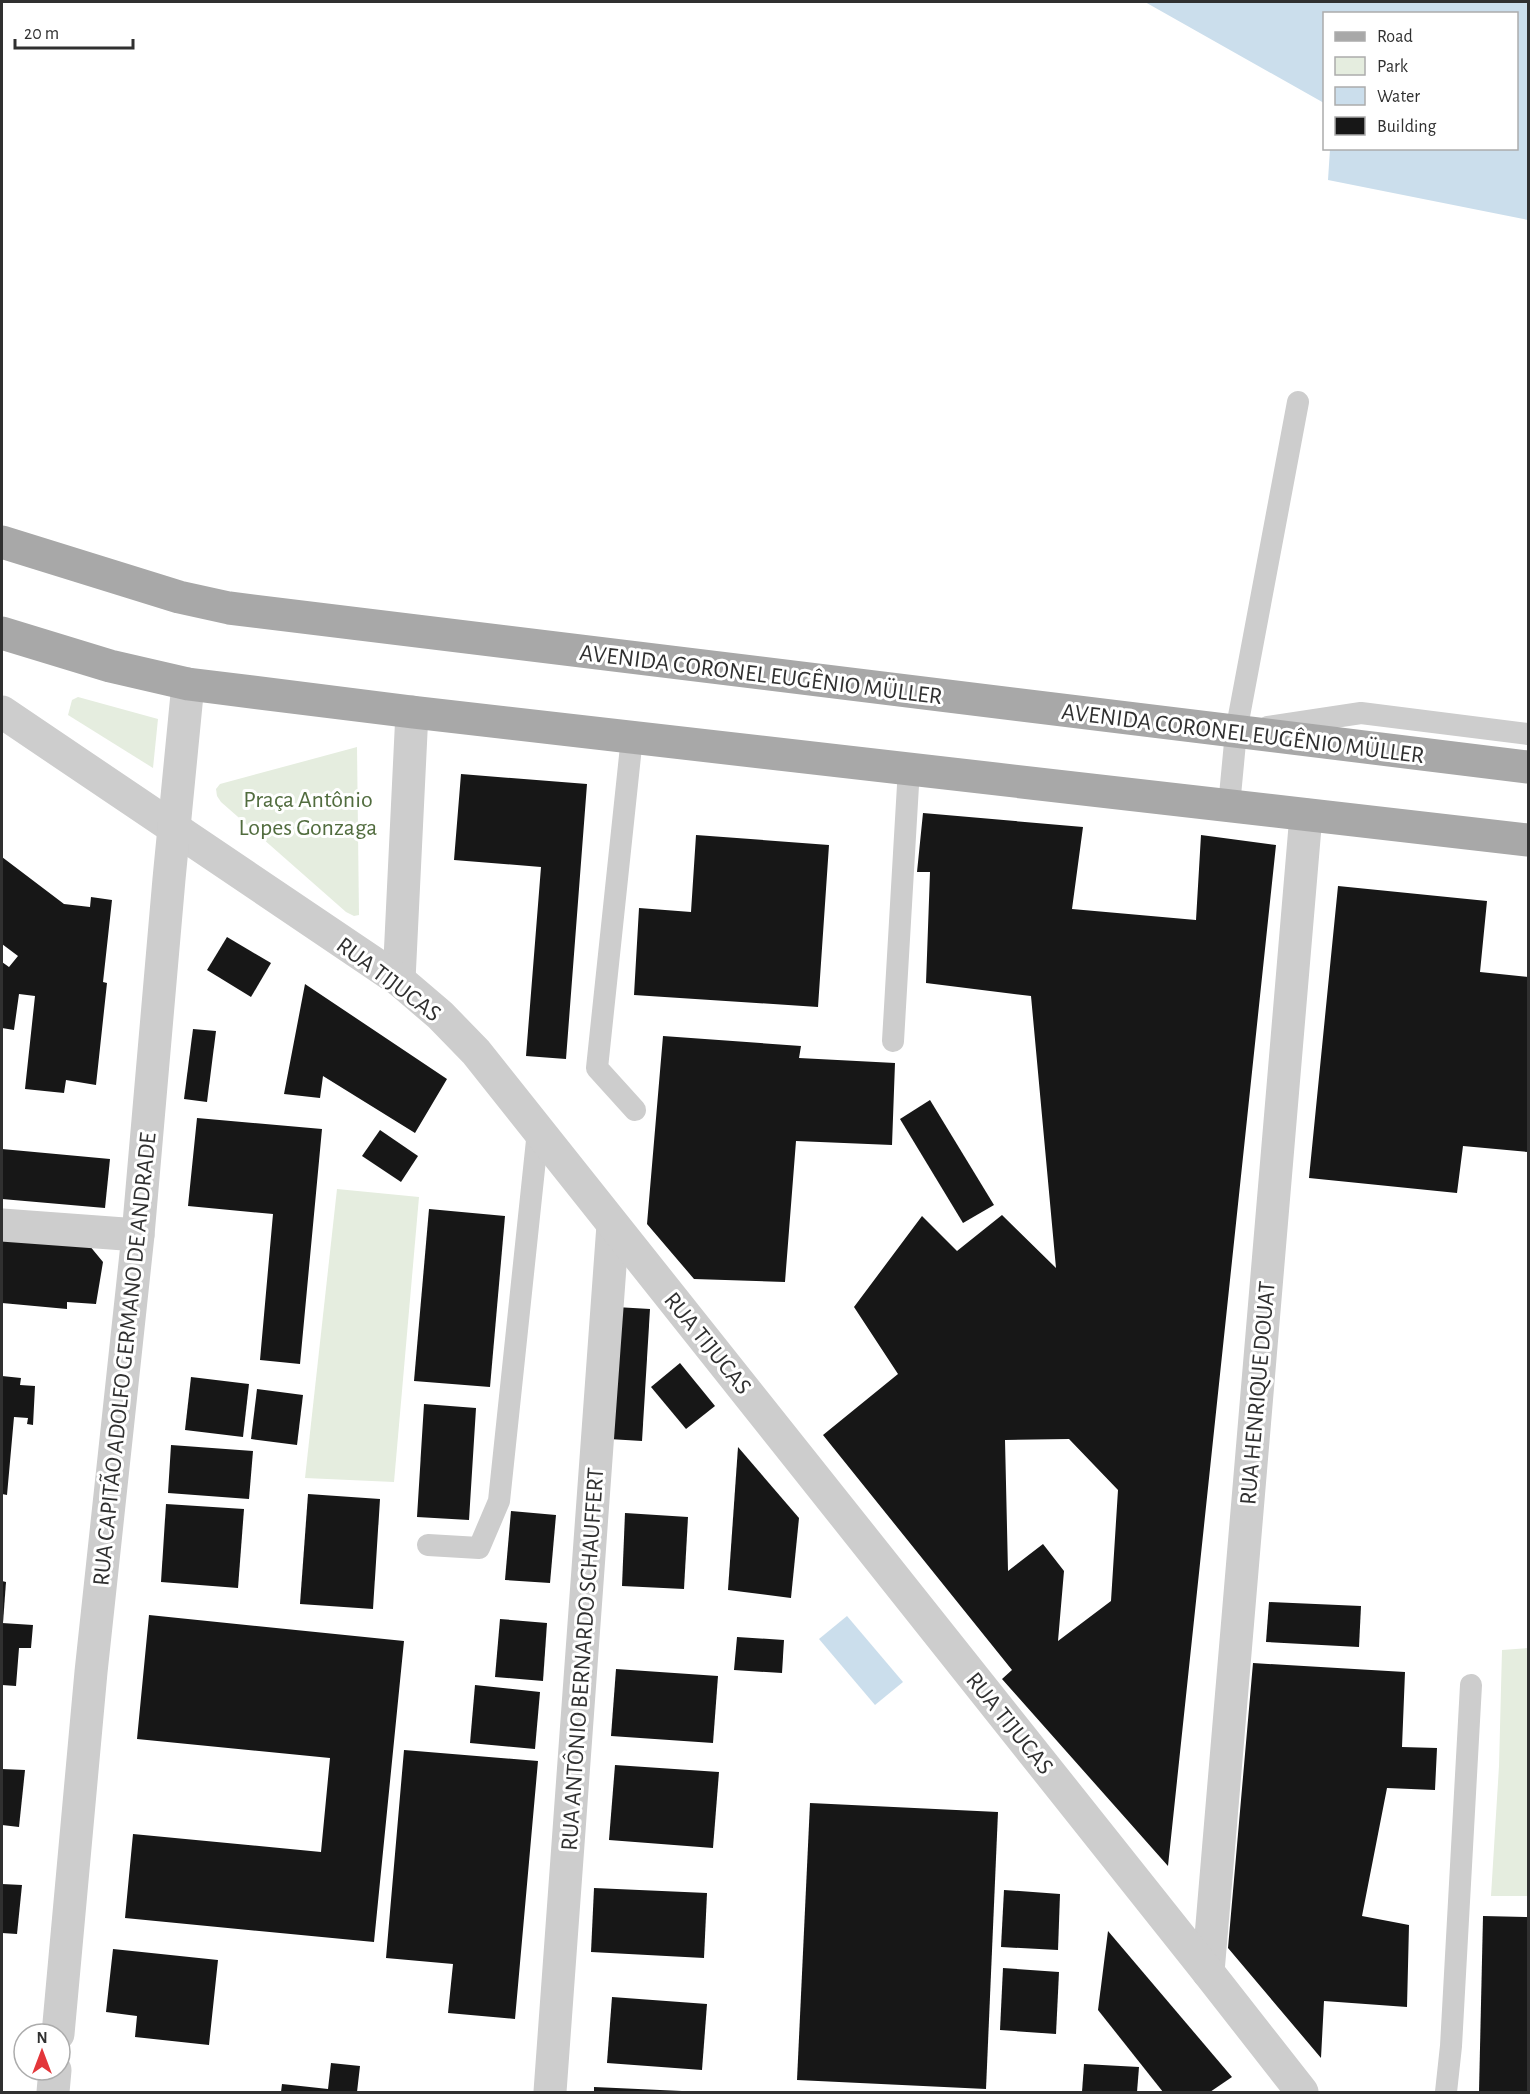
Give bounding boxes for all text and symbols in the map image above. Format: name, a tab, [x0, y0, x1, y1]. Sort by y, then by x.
scale bar	[15, 12, 134, 50]
legend	[1323, 12, 1518, 150]
text: 20 m	[24, 25, 59, 43]
text: Road	[1377, 28, 1413, 46]
text: Park	[1377, 58, 1409, 76]
text: Water	[1377, 88, 1420, 106]
text: Building	[1377, 118, 1437, 136]
street label: AVENIDA CORONEL EUGÊNIO MÜLLER	[578, 639, 944, 709]
street label: AVENIDA CORONEL EUGÊNIO MÜLLER	[1060, 698, 1426, 768]
park label: Praça Antônio Lopes Gonzaga	[239, 788, 377, 840]
street label: RUA TIJUCAS	[332, 933, 445, 1027]
street label: RUA CAPITÃO ADOLFO GERMANO DE ANDRADE	[87, 1131, 161, 1587]
street label: RUA HENRIQUE DOUAT	[1236, 1280, 1280, 1506]
street label: RUA TIJUCAS	[659, 1288, 755, 1399]
street label: RUA ANTÔNIO BERNARDO SCHAUFFERT	[556, 1466, 608, 1852]
street label: RUA TIJUCAS	[961, 1668, 1057, 1779]
north arrow	[12, 2022, 72, 2082]
text: N	[36, 2030, 48, 2046]

